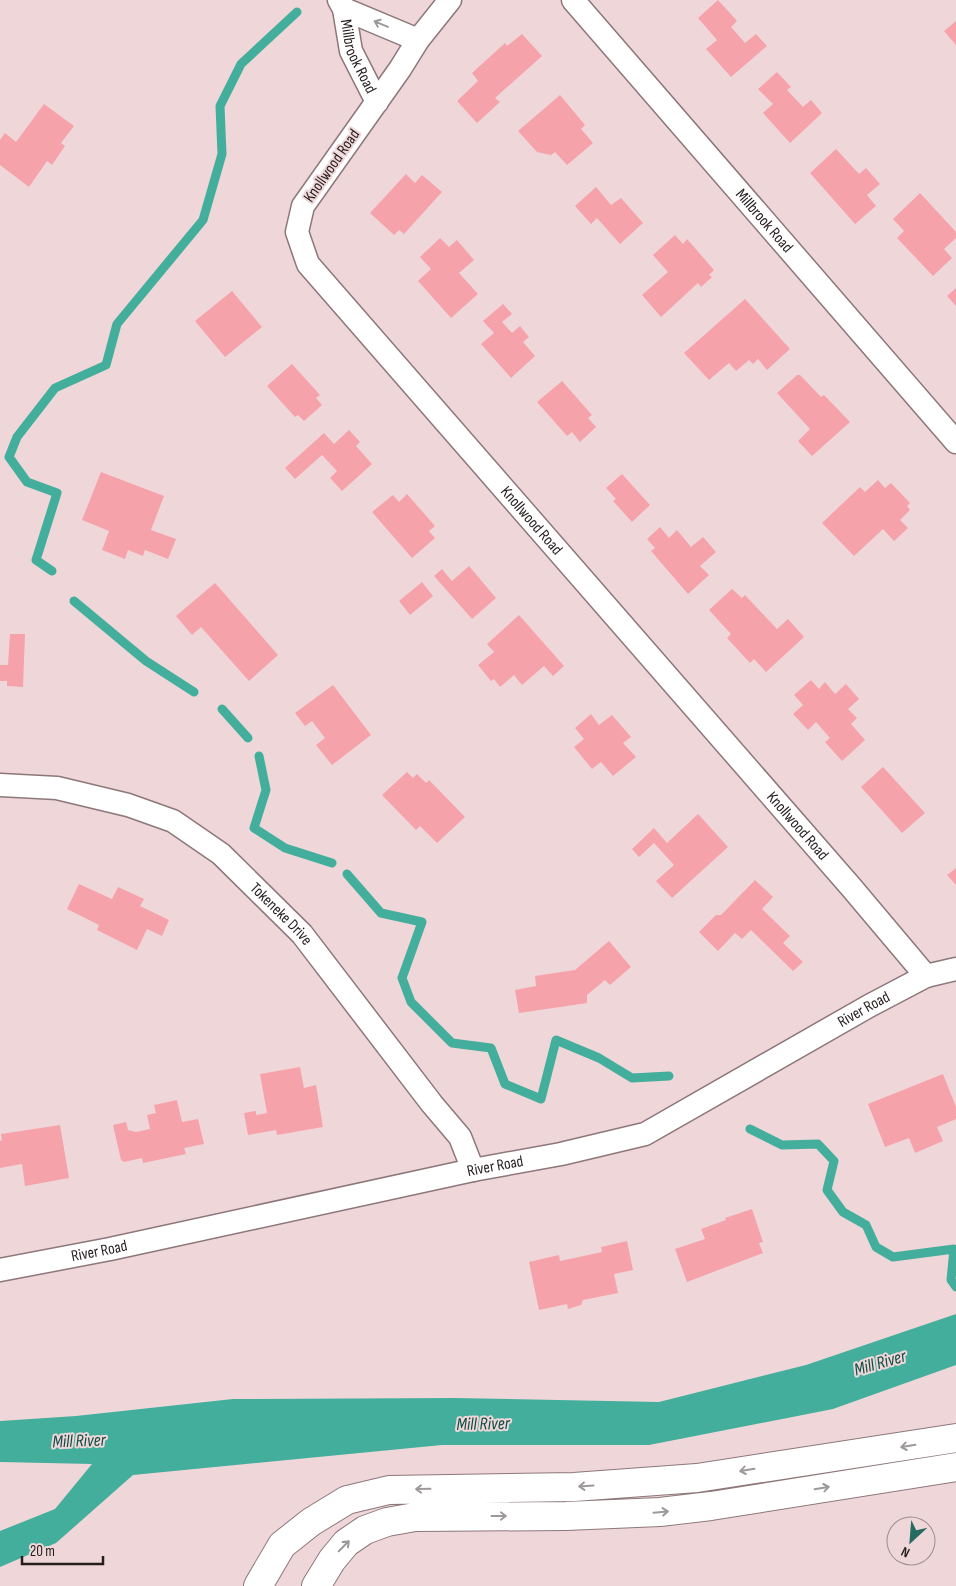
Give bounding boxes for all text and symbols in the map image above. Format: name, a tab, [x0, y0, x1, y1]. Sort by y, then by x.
street label: Millbrook Road	[336, 18, 380, 96]
one-way arrow	[374, 19, 389, 28]
street label: Knollwood Road	[300, 126, 364, 206]
street label: Millbrook Road	[731, 185, 797, 256]
street label: Knollwood Road	[497, 482, 567, 559]
street label: Knollwood Road	[763, 788, 833, 864]
street label: Tokeneke Drive	[246, 879, 316, 949]
street label: River Road	[834, 987, 893, 1031]
street label: River Road	[465, 1152, 525, 1181]
street label: River Road	[70, 1236, 129, 1266]
water label: Mill River	[852, 1345, 909, 1380]
water label: Mill River	[456, 1413, 511, 1435]
water label: Mill River	[52, 1430, 107, 1452]
one-way arrow	[900, 1441, 916, 1451]
one-way arrow	[740, 1466, 756, 1476]
one-way arrow	[578, 1481, 594, 1491]
one-way arrow	[814, 1483, 830, 1493]
one-way arrow	[415, 1484, 432, 1494]
one-way arrow	[653, 1507, 669, 1517]
one-way arrow	[491, 1512, 507, 1521]
north arrow	[886, 1516, 936, 1566]
scale bar	[22, 1534, 104, 1566]
one-way arrow	[338, 1540, 350, 1553]
text: 20 m	[30, 1542, 55, 1561]
text: N	[898, 1543, 913, 1562]

